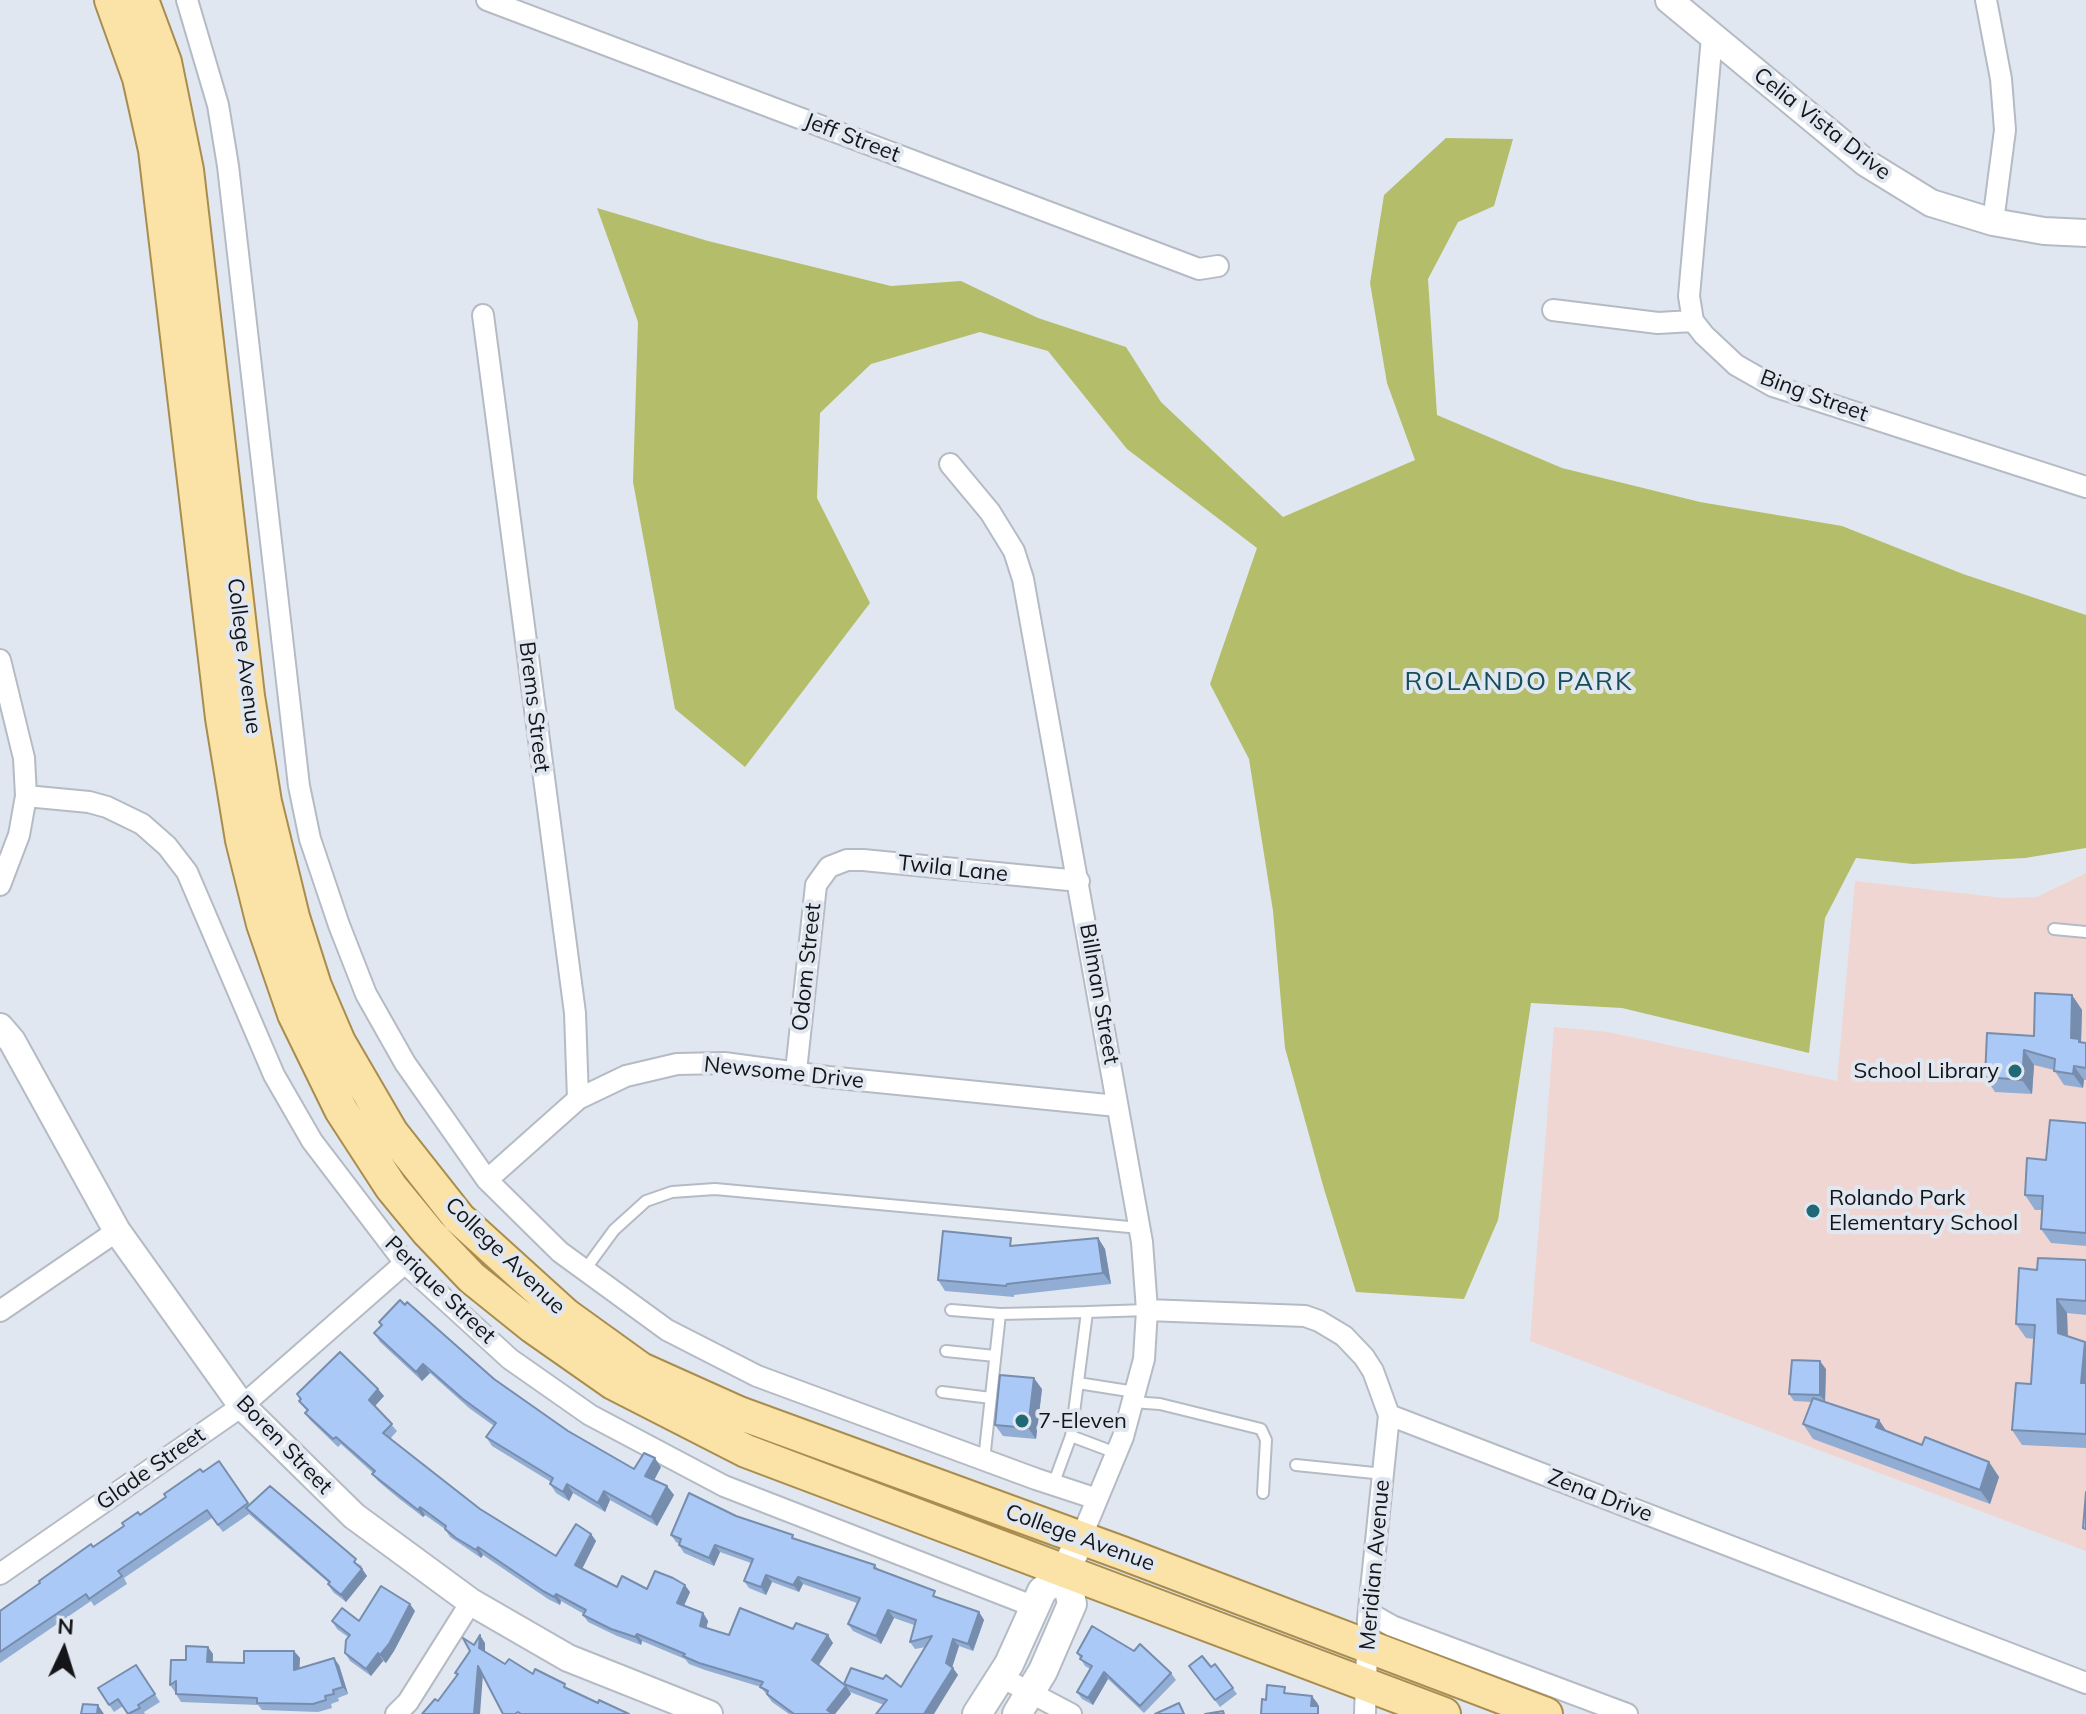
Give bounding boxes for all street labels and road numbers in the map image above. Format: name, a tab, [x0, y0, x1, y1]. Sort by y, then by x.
street label: Celia Vista Drive	[1748, 62, 1896, 186]
street label: Jeff Street	[800, 108, 904, 168]
street label: Bing Street	[1756, 364, 1872, 428]
street label: College Avenue	[221, 577, 267, 735]
street label: Brems Street	[513, 640, 555, 774]
street label: Twila Lane	[897, 850, 1009, 888]
street label: Odom Street	[787, 902, 827, 1032]
street label: Billman Street	[1074, 921, 1124, 1067]
street label: Newsome Drive	[703, 1051, 865, 1095]
street label: College Avenue	[439, 1192, 571, 1320]
street label: Perique Street	[379, 1231, 501, 1349]
street label: Boren Street	[230, 1390, 338, 1500]
street label: Glade Street	[92, 1422, 210, 1516]
street label: Zena Drive	[1544, 1464, 1656, 1528]
street label: Meridian Avenue	[1354, 1479, 1396, 1651]
street label: College Avenue	[1002, 1499, 1158, 1577]

